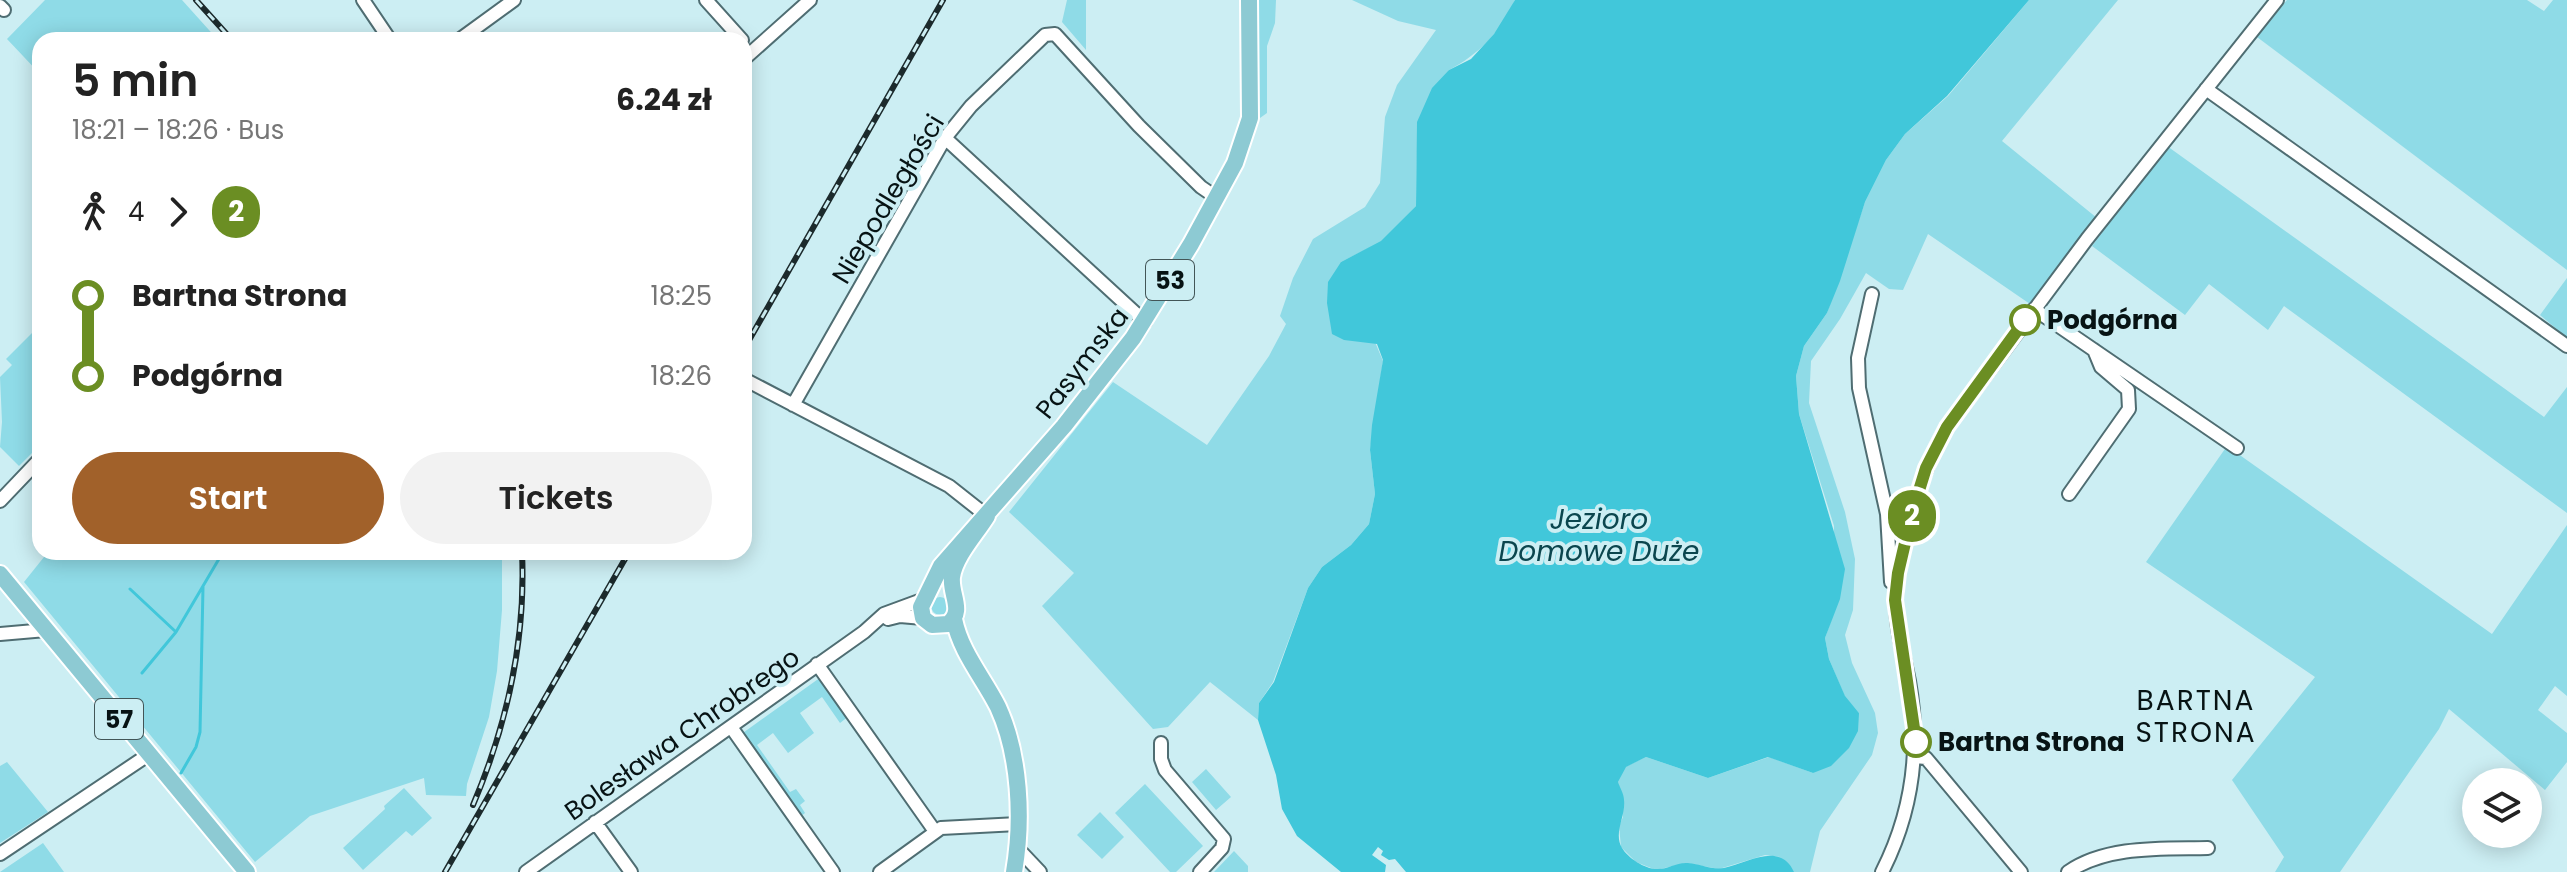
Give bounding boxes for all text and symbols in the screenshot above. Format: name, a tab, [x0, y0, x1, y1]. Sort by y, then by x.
text: 5 min	[72, 50, 198, 111]
text: 6.24 zł	[616, 78, 712, 121]
street label: Niepodległości	[823, 108, 953, 290]
text: 18:21 – 18:26 · Bus	[72, 112, 284, 148]
icon: walk	[72, 190, 116, 234]
icon: forward	[156, 190, 200, 234]
text: 2	[228, 192, 244, 231]
text: 4	[128, 194, 144, 230]
road number: 53	[1146, 260, 1194, 300]
text: Bartna Strona	[132, 274, 347, 317]
text: 18:25	[650, 278, 712, 314]
street label: Pasymska	[1027, 300, 1137, 426]
place label: Podgórna	[2047, 302, 2178, 338]
marker: Podgórna	[2010, 305, 2040, 335]
text: Podgórna	[132, 354, 283, 397]
text: 18:26	[650, 358, 712, 394]
button: Start	[72, 452, 384, 544]
button: Tickets	[400, 452, 712, 544]
line badge: 2	[1886, 490, 1938, 542]
text: 2	[1904, 496, 1920, 535]
water label: Jezioro Domowe Duże	[1499, 500, 1699, 571]
street label: Bolesława Chrobrego	[557, 639, 807, 829]
district label: BARTNA STRONA	[2135, 681, 2257, 752]
road number: 57	[95, 699, 143, 739]
place label: Bartna Strona	[1938, 724, 2125, 760]
marker: Bartna Strona	[1901, 727, 1931, 757]
map controls	[2462, 768, 2542, 848]
button: layers	[2462, 768, 2542, 848]

